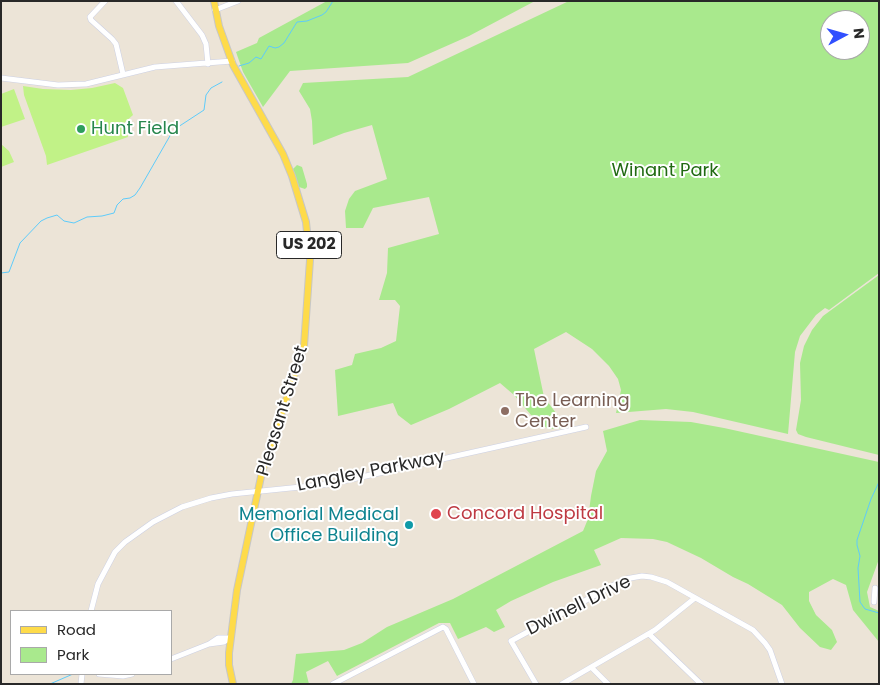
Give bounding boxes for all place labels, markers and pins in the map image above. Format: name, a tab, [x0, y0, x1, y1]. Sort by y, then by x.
place label: Hunt Field	[91, 118, 179, 140]
marker: Hunt Field	[75, 123, 87, 135]
place label: The Learning Center	[515, 390, 630, 432]
marker: The Learning Center	[499, 405, 511, 417]
place label: Concord Hospital	[447, 503, 603, 525]
place label: Memorial Medical Office Building	[239, 504, 399, 546]
marker: Concord Hospital	[429, 507, 443, 521]
marker: Memorial Medical Office Building	[403, 519, 415, 531]

